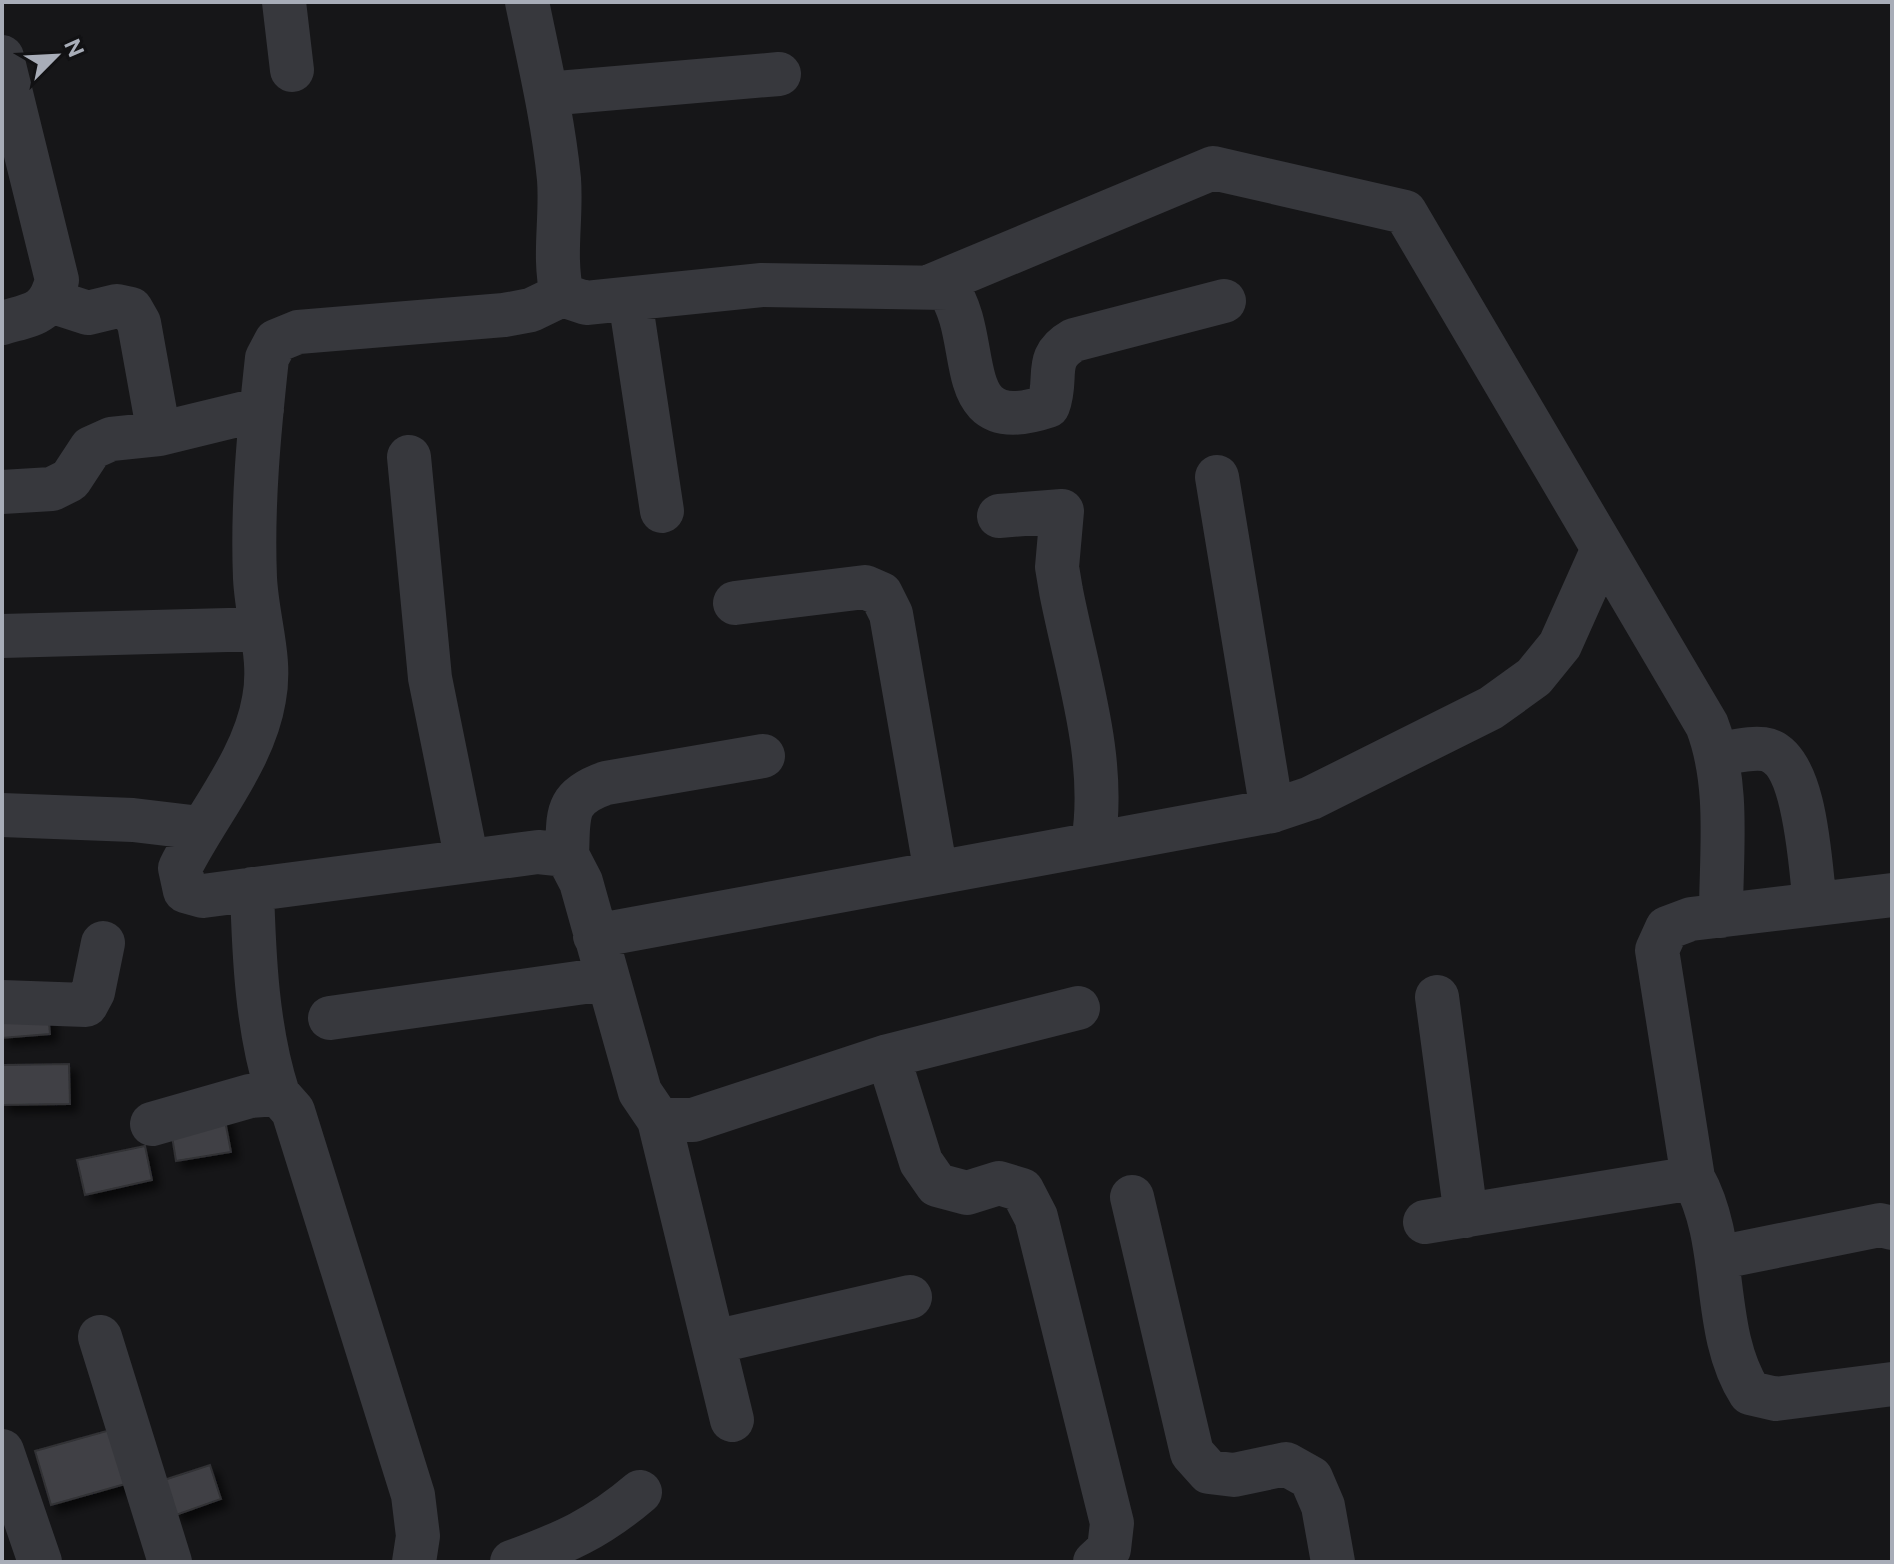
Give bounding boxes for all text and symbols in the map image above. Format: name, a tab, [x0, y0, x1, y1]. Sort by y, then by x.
north arrow	[16, 16, 96, 96]
text: N	[59, 35, 90, 61]

